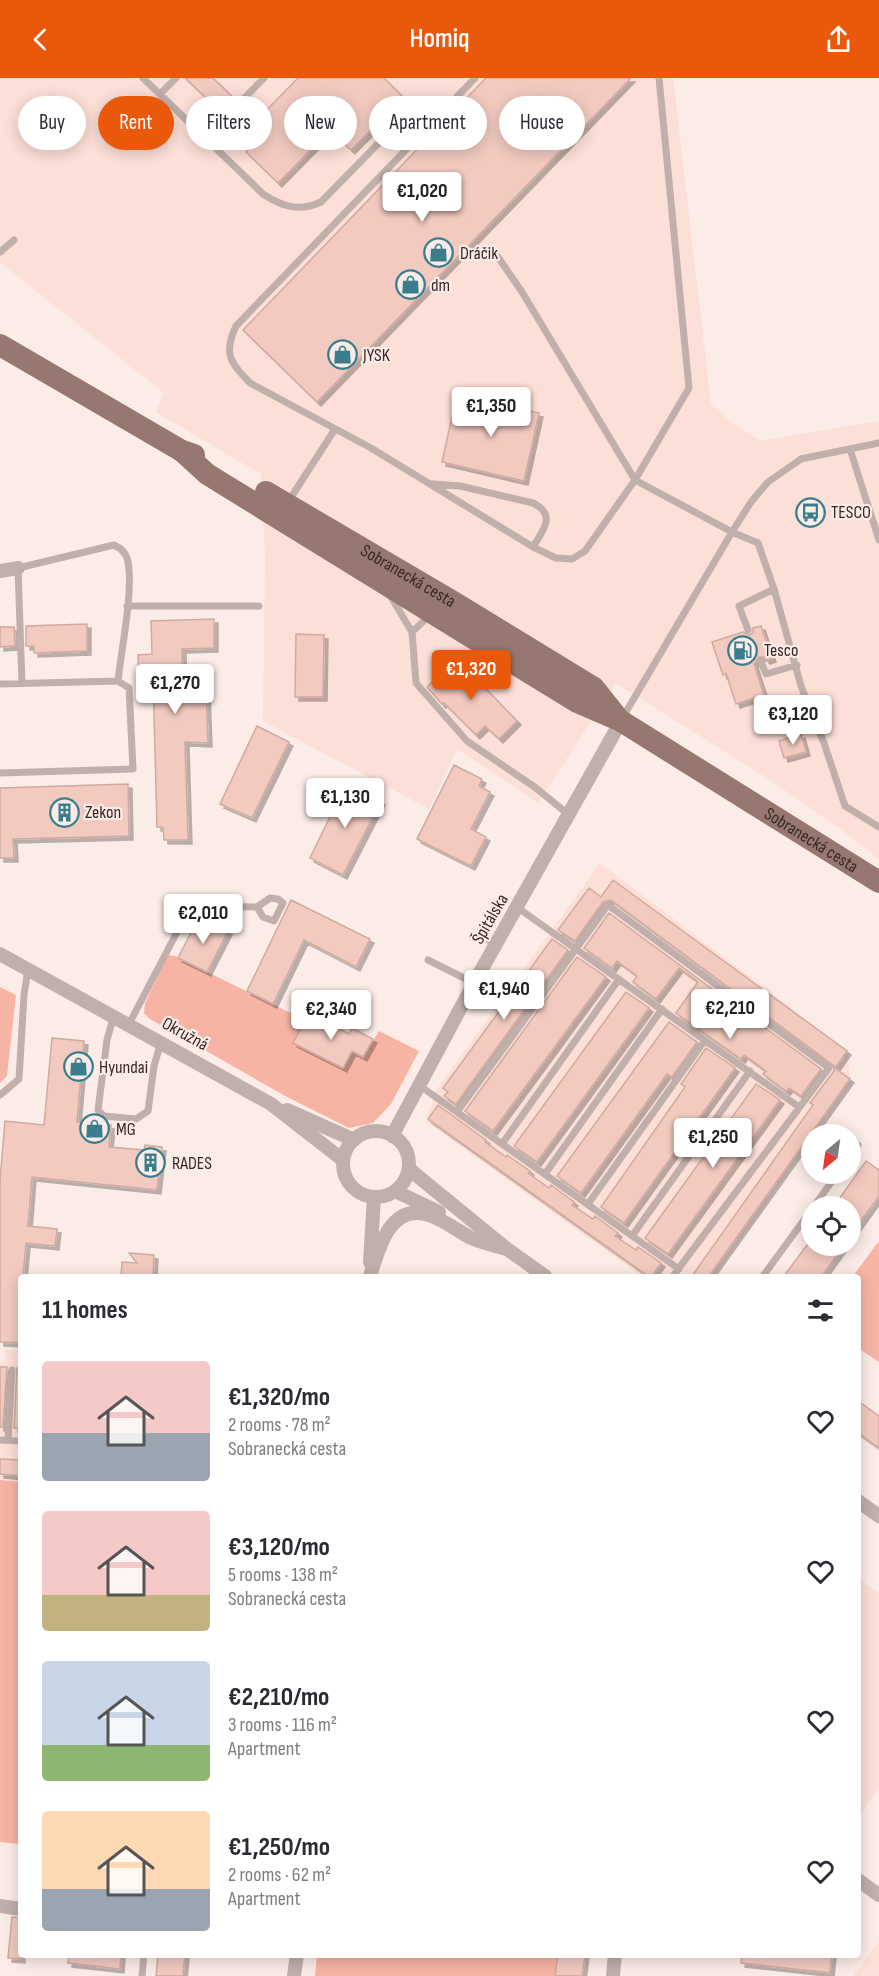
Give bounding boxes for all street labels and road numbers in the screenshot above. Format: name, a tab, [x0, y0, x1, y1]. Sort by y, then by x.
street label: Sobranecká cesta	[357, 540, 460, 612]
street label: Sobranecká cesta	[761, 803, 862, 877]
street label: Špitálska	[467, 890, 513, 948]
street label: Okružná	[158, 1013, 212, 1055]

